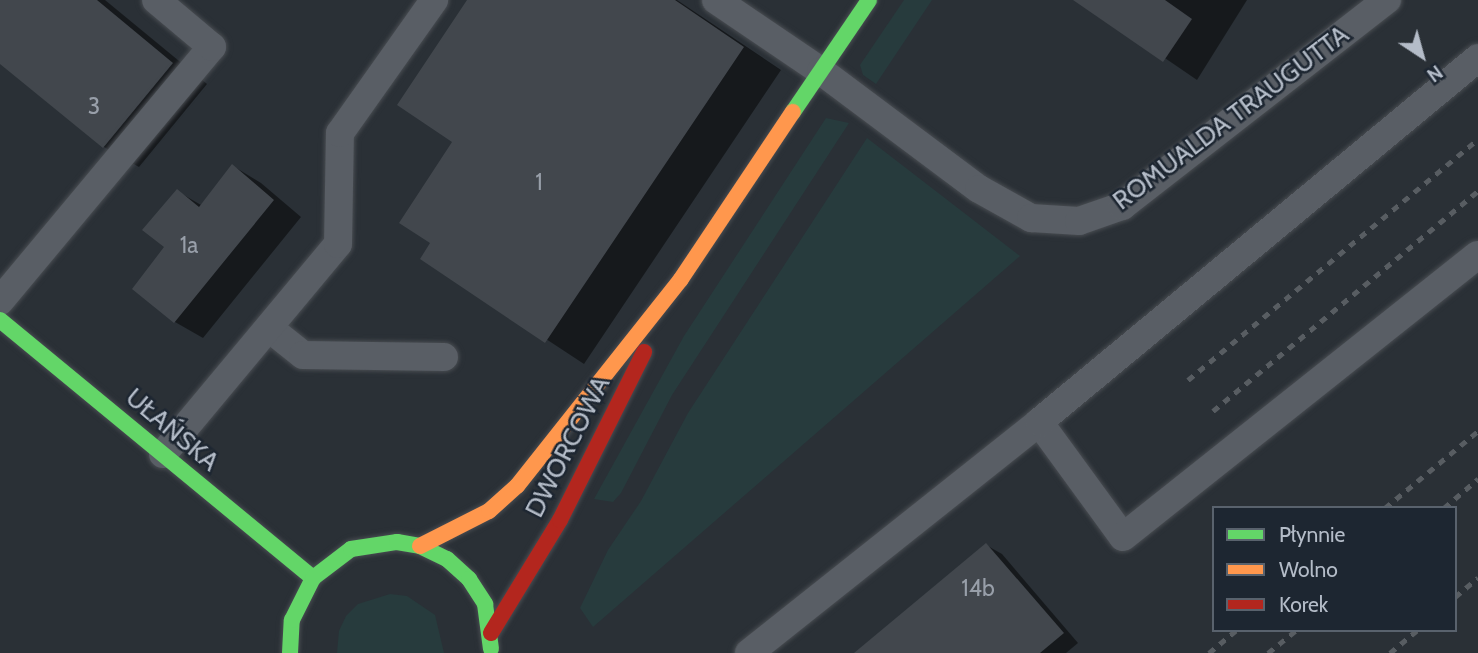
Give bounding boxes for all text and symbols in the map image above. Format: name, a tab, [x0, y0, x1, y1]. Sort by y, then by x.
street label: ROMUALDA TRAUGUTTA	[1107, 19, 1355, 217]
north arrow	[1387, 21, 1457, 91]
text: N	[1422, 60, 1447, 87]
house number: 3	[88, 92, 100, 120]
house number: 1	[535, 168, 543, 196]
house number: 1a	[180, 231, 198, 259]
street label: DWORCOWA	[519, 371, 617, 523]
street label: UŁAŃSKA	[119, 382, 225, 478]
legend	[1212, 506, 1457, 632]
text: Płynnie	[1279, 522, 1345, 547]
text: Wolno	[1279, 557, 1338, 582]
house number: 14b	[961, 574, 995, 602]
text: Korek	[1279, 592, 1328, 617]

